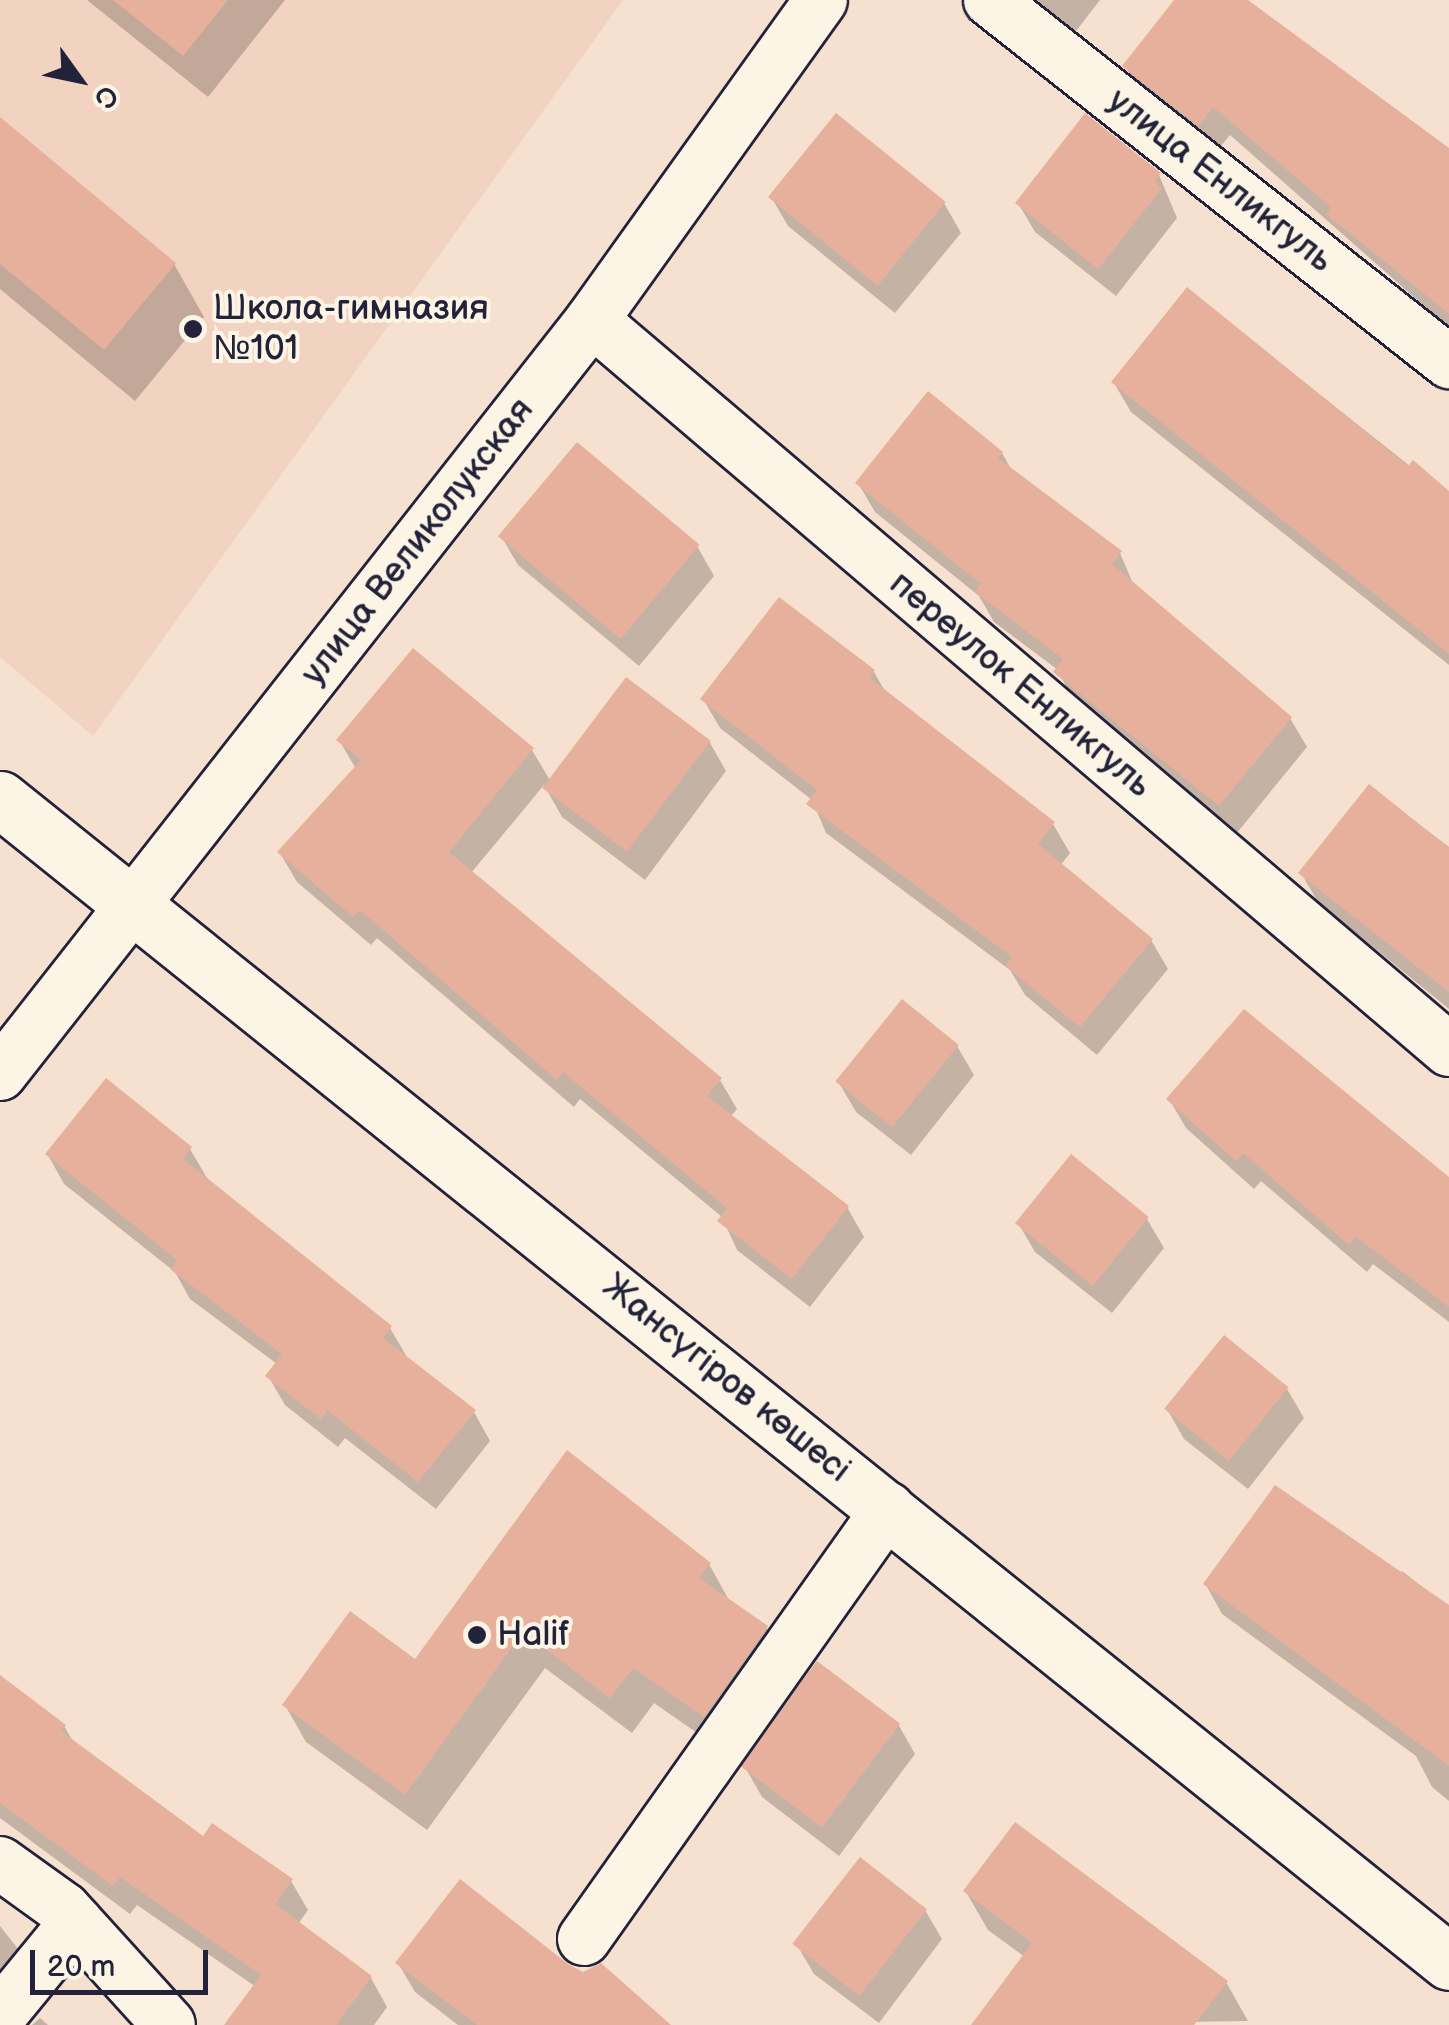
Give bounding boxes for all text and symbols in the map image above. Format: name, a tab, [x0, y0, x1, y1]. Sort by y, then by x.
north arrow	[30, 30, 130, 130]
text: С	[86, 79, 125, 114]
street label: улица Енликгуль	[1099, 80, 1341, 282]
place label: Школа-гимназия №101	[213, 288, 489, 370]
marker: Школа-гимназия №101	[182, 318, 204, 340]
street label: улица Великолукская	[293, 390, 543, 694]
street label: переулок Енликгуль	[880, 563, 1160, 807]
street label: Жансүгіров көшесі	[594, 1266, 858, 1492]
place label: Halif	[497, 1614, 569, 1656]
marker: Halif	[466, 1624, 488, 1646]
scale bar	[35, 1930, 212, 1992]
text: 20 m	[47, 1949, 115, 1985]

